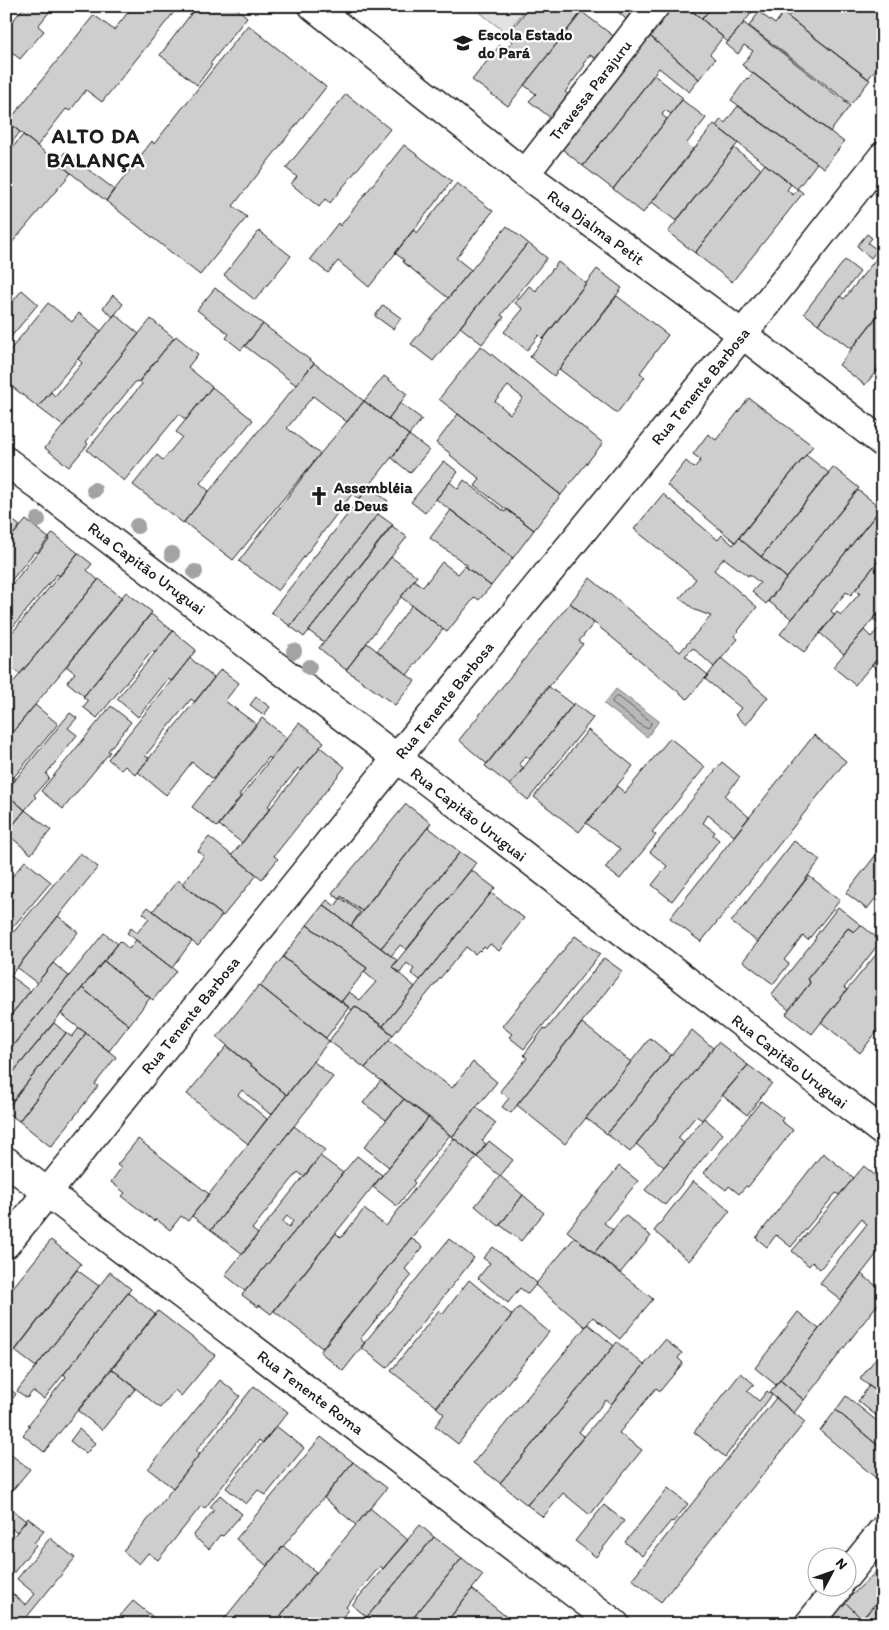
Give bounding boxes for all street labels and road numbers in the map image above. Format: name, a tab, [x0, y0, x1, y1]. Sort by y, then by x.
street label: Travessa Parajuru	[545, 36, 636, 144]
street label: Rua Djalma Petit	[544, 186, 648, 269]
street label: Rua Tenente Barbosa	[647, 324, 754, 449]
street label: Rua Capitão Uruguai	[84, 518, 209, 619]
street label: Rua Tenente Barbosa	[391, 638, 498, 763]
street label: Rua Capitão Uruguai	[407, 763, 531, 866]
street label: Rua Tenente Barbosa	[137, 953, 244, 1078]
street label: Rua Capitão Uruguai	[728, 1010, 852, 1113]
street label: Rua Tenente Roma	[254, 1346, 368, 1439]

